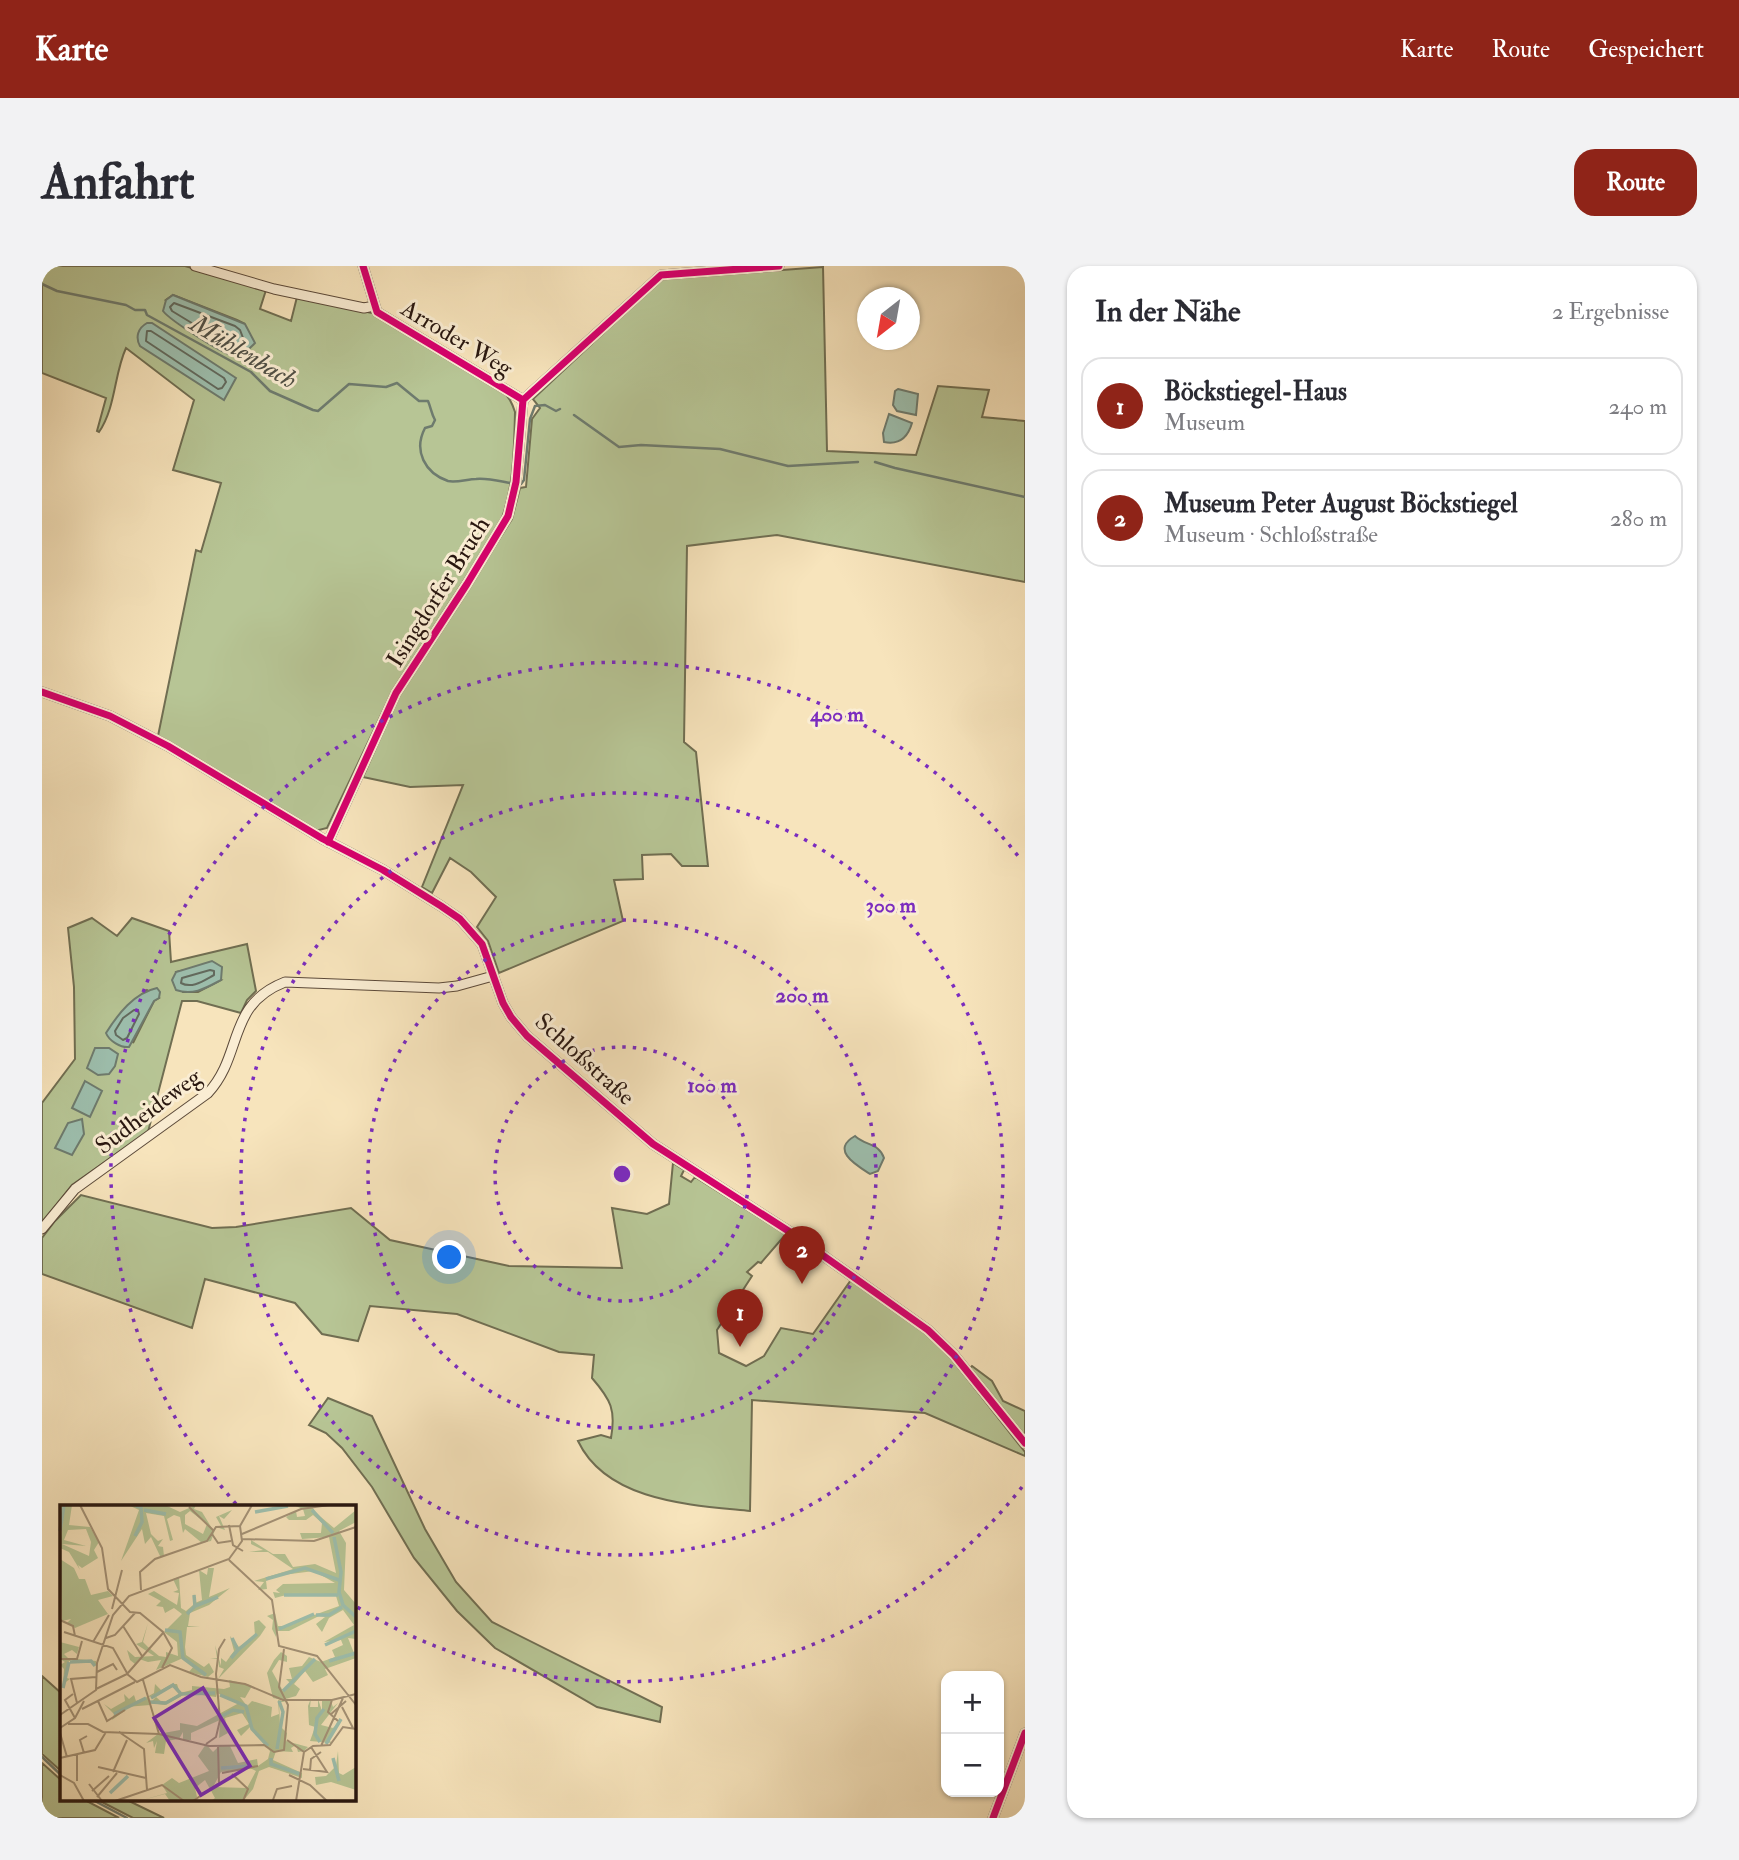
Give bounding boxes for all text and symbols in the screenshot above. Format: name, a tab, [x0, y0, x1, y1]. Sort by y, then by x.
text: Karte	[35, 29, 108, 70]
text: Karte	[1400, 34, 1453, 65]
text: Route	[1491, 34, 1550, 65]
text: Gespeichert	[1588, 34, 1704, 65]
button: Route	[1574, 149, 1697, 216]
text: Anfahrt	[42, 152, 194, 213]
north arrow	[857, 287, 920, 350]
street label: Arroder Weg	[395, 293, 519, 384]
text: In der Nähe	[1095, 293, 1240, 330]
text: 2 Ergebnisse	[1552, 297, 1669, 326]
water label: Mühlenbach	[183, 307, 303, 396]
text: Böckstiegel-Haus	[1164, 376, 1347, 408]
text: 1	[1116, 392, 1124, 421]
text: 240 m	[1608, 392, 1667, 421]
text: Museum	[1164, 408, 1245, 437]
text: Museum Peter August Böckstiegel	[1164, 488, 1518, 520]
text: 2	[1114, 504, 1126, 533]
text: 280 m	[1610, 504, 1667, 533]
street label: Isingdorfer Bruch	[380, 511, 497, 673]
text: Museum · Schloßstraße	[1164, 520, 1378, 549]
text: 400 m	[809, 701, 864, 728]
text: 300 m	[866, 892, 917, 919]
text: 200 m	[776, 982, 829, 1009]
street label: Schloßstraße	[528, 1006, 641, 1112]
street label: Sudheideweg	[89, 1061, 208, 1161]
text: 100 m	[687, 1072, 738, 1099]
centre of rings	[610, 1162, 634, 1186]
pin: 2	[779, 1226, 825, 1284]
your location	[432, 1240, 466, 1274]
pin: 1	[717, 1289, 763, 1347]
inset map	[60, 1505, 355, 1800]
map controls	[941, 1671, 1004, 1797]
button: +	[941, 1671, 1004, 1734]
button: −	[941, 1734, 1004, 1797]

